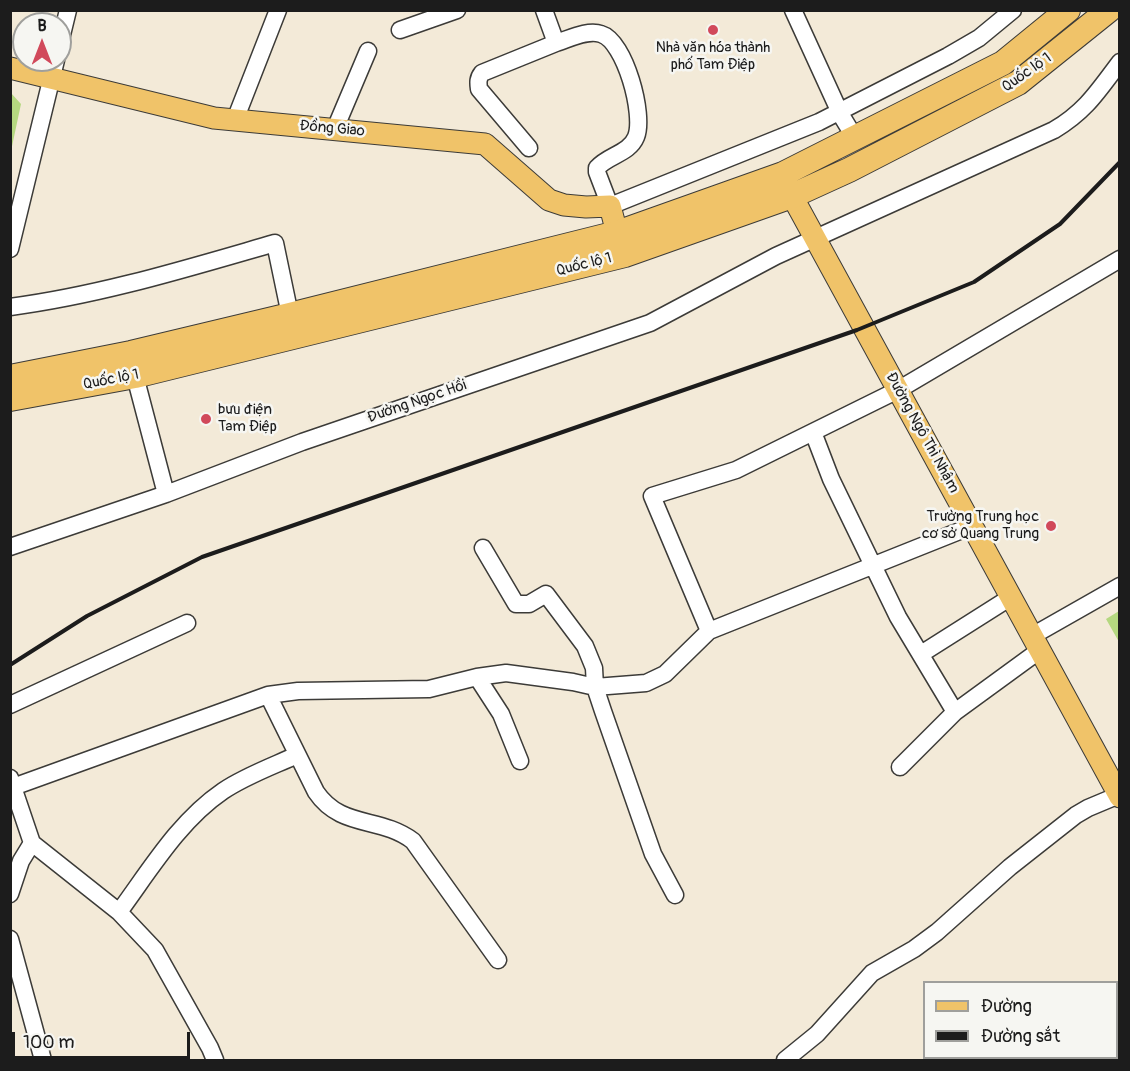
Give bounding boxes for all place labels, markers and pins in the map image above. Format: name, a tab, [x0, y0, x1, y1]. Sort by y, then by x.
marker: Nhà văn hóa thành phố Tam Điệp	[706, 23, 720, 37]
place label: Nhà văn hóa thành phố Tam Điệp	[656, 39, 770, 74]
place label: bưu điện Tam Điệp	[218, 401, 277, 436]
marker: bưu điện Tam Điệp	[199, 412, 213, 426]
place label: Trường Trung học cơ sở Quang Trung	[922, 508, 1039, 543]
marker: Trường Trung học cơ sở Quang Trung	[1044, 519, 1058, 533]

